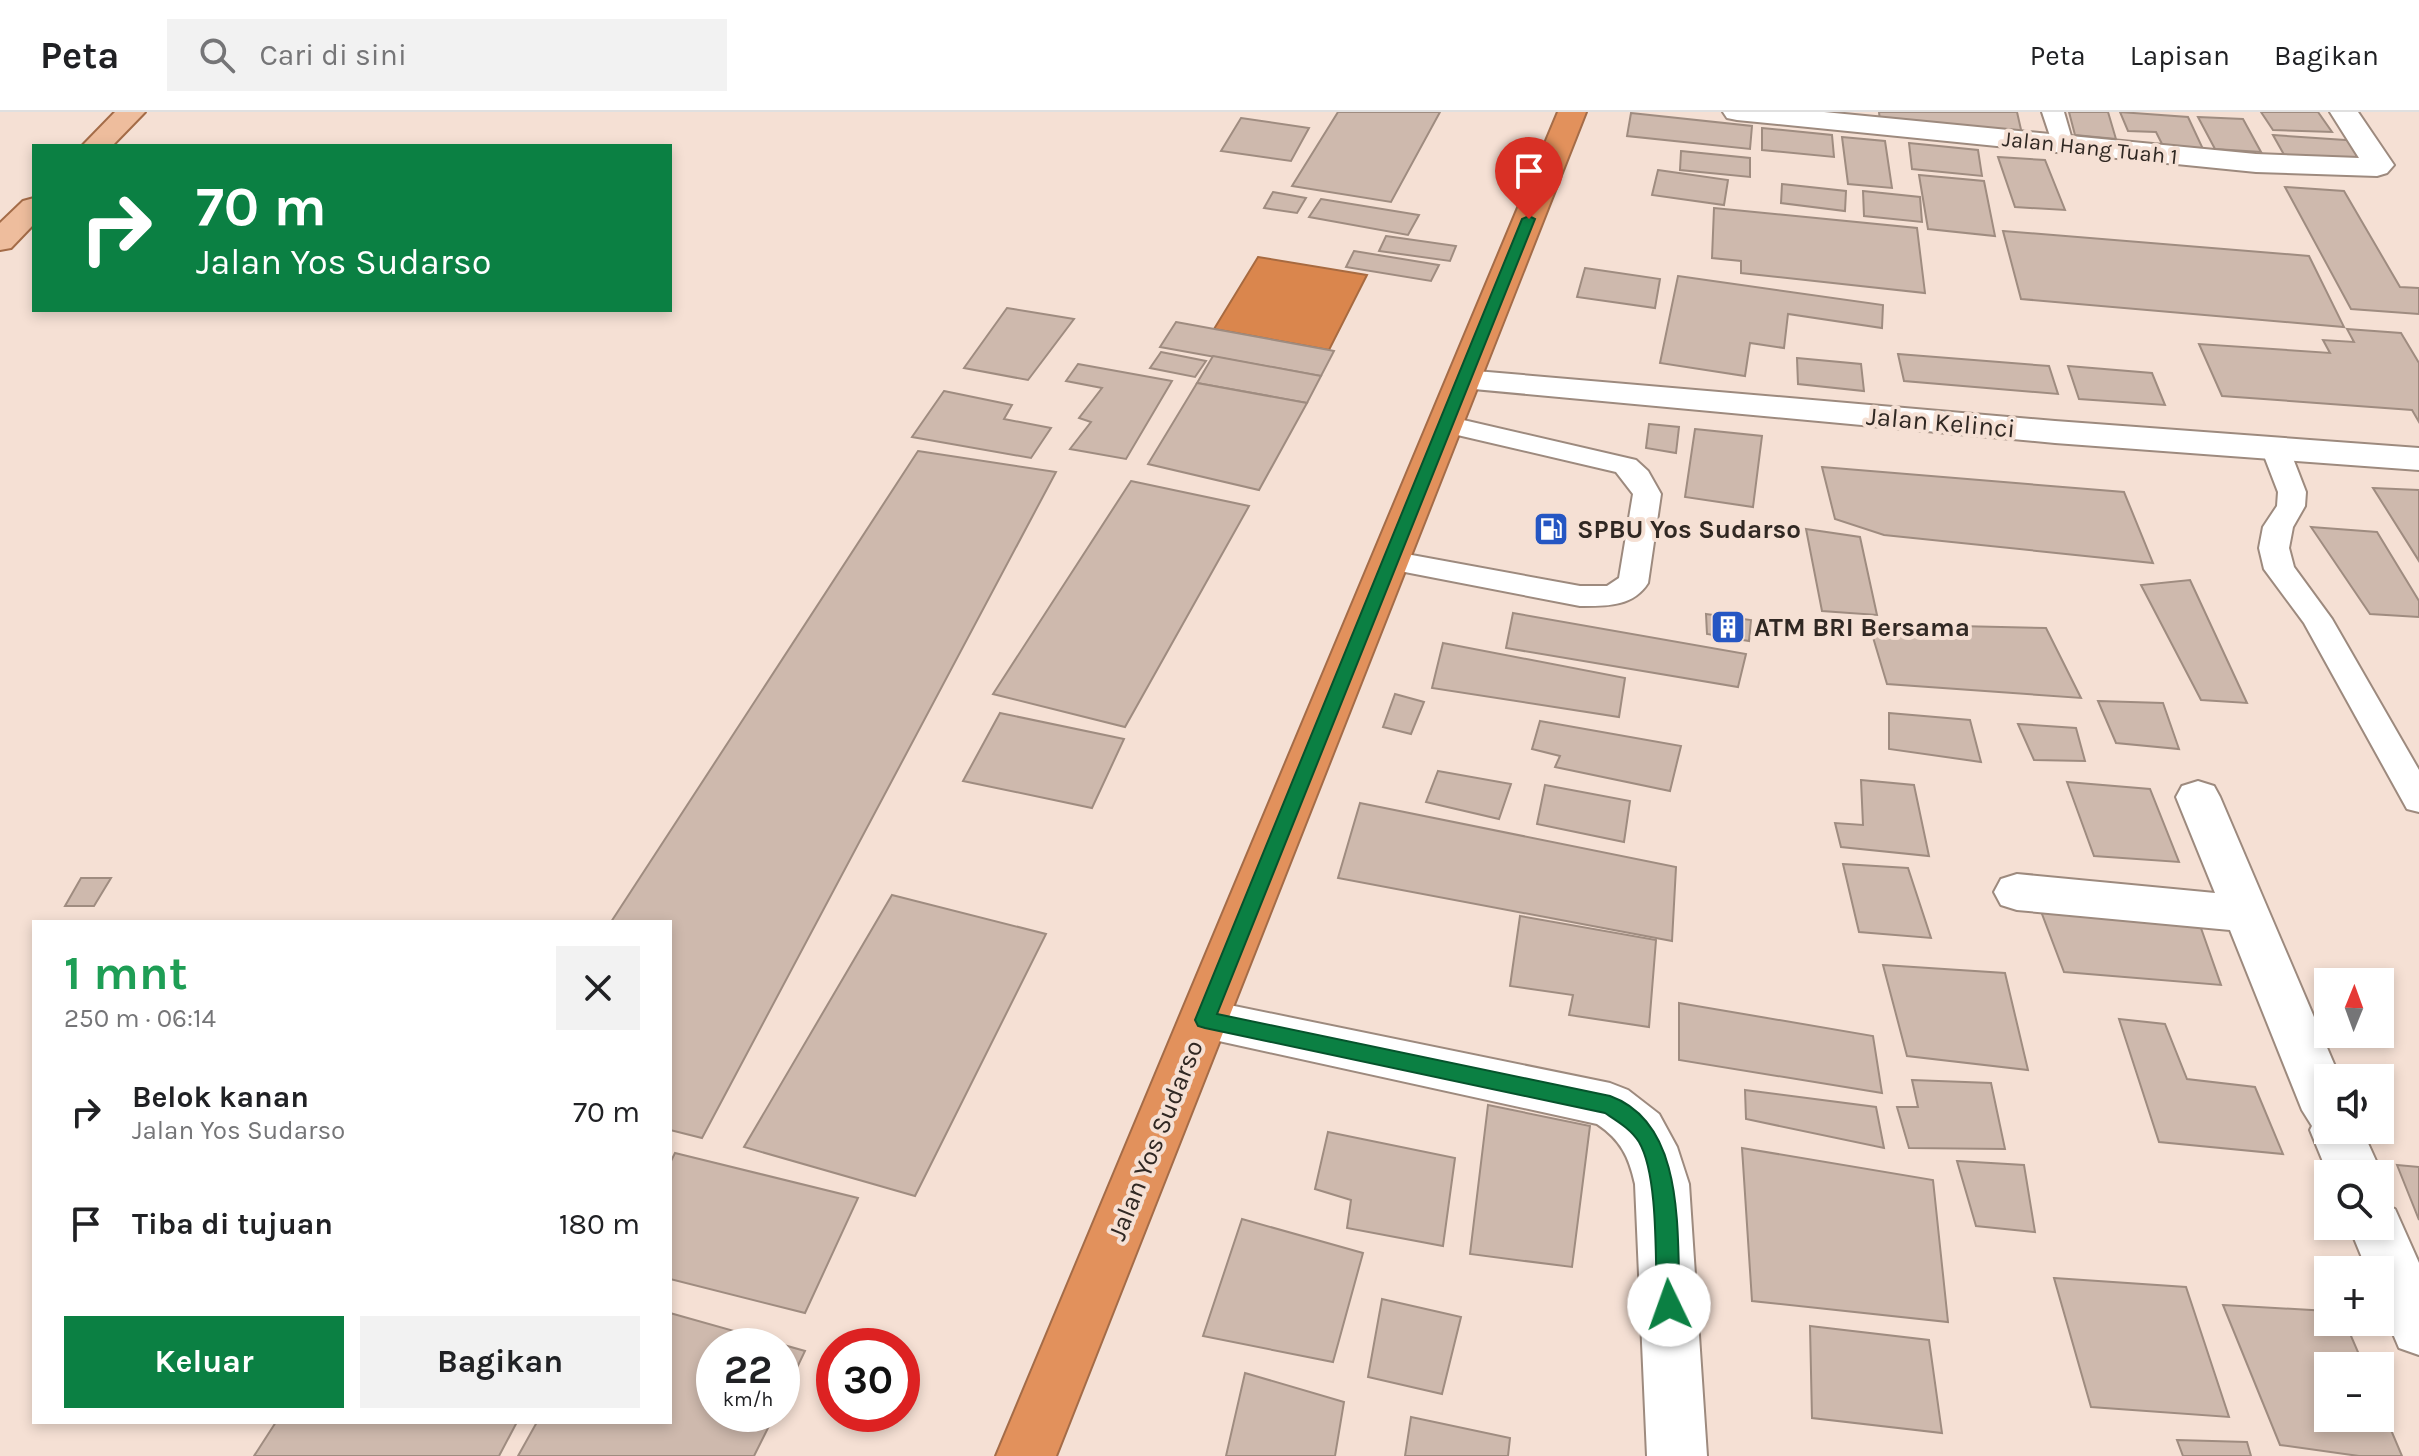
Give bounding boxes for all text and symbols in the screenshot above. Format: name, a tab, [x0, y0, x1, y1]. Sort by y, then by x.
search box	[167, 19, 727, 91]
text: Peta	[40, 33, 119, 78]
icon: search	[195, 33, 239, 77]
text: Cari di sini	[259, 37, 407, 73]
text: Peta	[2030, 39, 2086, 72]
text: Lapisan	[2130, 39, 2230, 72]
text: Bagikan	[2274, 39, 2379, 72]
street label: Jalan Hang Tuah 1	[2001, 126, 2179, 170]
pin	[1495, 137, 1563, 219]
icon: arrive	[1507, 149, 1551, 193]
text: 70 m	[196, 174, 327, 239]
icon: right	[64, 176, 168, 280]
text: Jalan Yos Sudarso	[196, 241, 491, 283]
street label: Jalan Kelinci	[1865, 401, 2017, 444]
fuel station icon: SPBU Yos Sudarso	[1532, 510, 1570, 548]
place label: SPBU Yos Sudarso	[1577, 514, 1801, 545]
building icon: ATM BRI Bersama	[1709, 608, 1747, 646]
place label: ATM BRI Bersama	[1754, 612, 1970, 643]
text: 1 mnt	[64, 945, 188, 1001]
button: close	[556, 946, 640, 1030]
north arrow	[2314, 968, 2394, 1048]
map controls	[2314, 968, 2394, 1432]
text: 250 m · 06:14	[64, 1003, 216, 1034]
street label: Jalan Yos Sudarso	[1101, 1035, 1210, 1245]
button: sound	[2314, 1064, 2394, 1144]
text: Belok kanan	[132, 1079, 309, 1115]
icon: right	[64, 1090, 108, 1134]
text: 70 m	[573, 1094, 640, 1130]
text: Jalan Yos Sudarso	[132, 1115, 345, 1146]
button: search	[2314, 1160, 2394, 1240]
icon: arrive	[64, 1202, 108, 1246]
text: Tiba di tujuan	[132, 1206, 333, 1242]
text: 180 m	[559, 1206, 640, 1242]
button: +	[2314, 1256, 2394, 1336]
position arrow	[1627, 1263, 1711, 1347]
button: Keluar	[64, 1316, 344, 1408]
button: Bagikan	[360, 1316, 640, 1408]
speed limit sign: 30	[816, 1328, 920, 1432]
text: 22	[724, 1346, 772, 1393]
button: −	[2314, 1352, 2394, 1432]
text: km/h	[723, 1388, 773, 1411]

